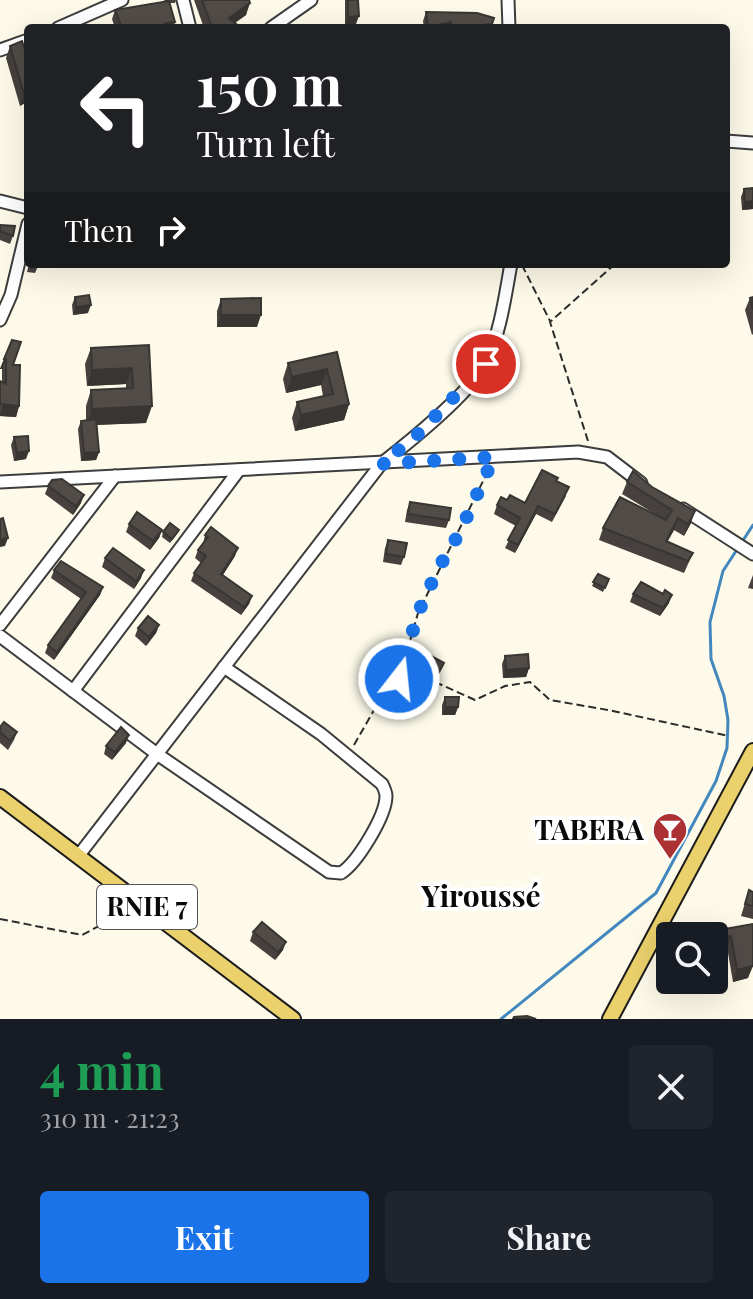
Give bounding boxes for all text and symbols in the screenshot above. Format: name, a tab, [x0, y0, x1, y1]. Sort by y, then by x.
text: 150 m	[196, 46, 342, 121]
icon: left	[64, 56, 168, 160]
text: Turn left	[196, 118, 335, 166]
icon: right	[149, 208, 193, 252]
text: Then	[64, 210, 133, 250]
pin	[452, 330, 520, 398]
icon: arrive	[464, 342, 508, 386]
position arrow	[357, 637, 441, 721]
place label: TABERA	[534, 810, 644, 847]
bar icon: TABERA	[651, 811, 689, 861]
district label: Yiroussé	[420, 875, 541, 915]
road number: RNIE 7	[97, 885, 197, 929]
map controls	[656, 922, 728, 994]
button: search	[656, 922, 728, 994]
text: 4 min	[40, 1038, 164, 1102]
button: close	[629, 1045, 713, 1129]
text: 310 m · 21:23	[40, 1100, 180, 1135]
button: Exit	[40, 1191, 369, 1283]
button: Share	[385, 1191, 713, 1283]

